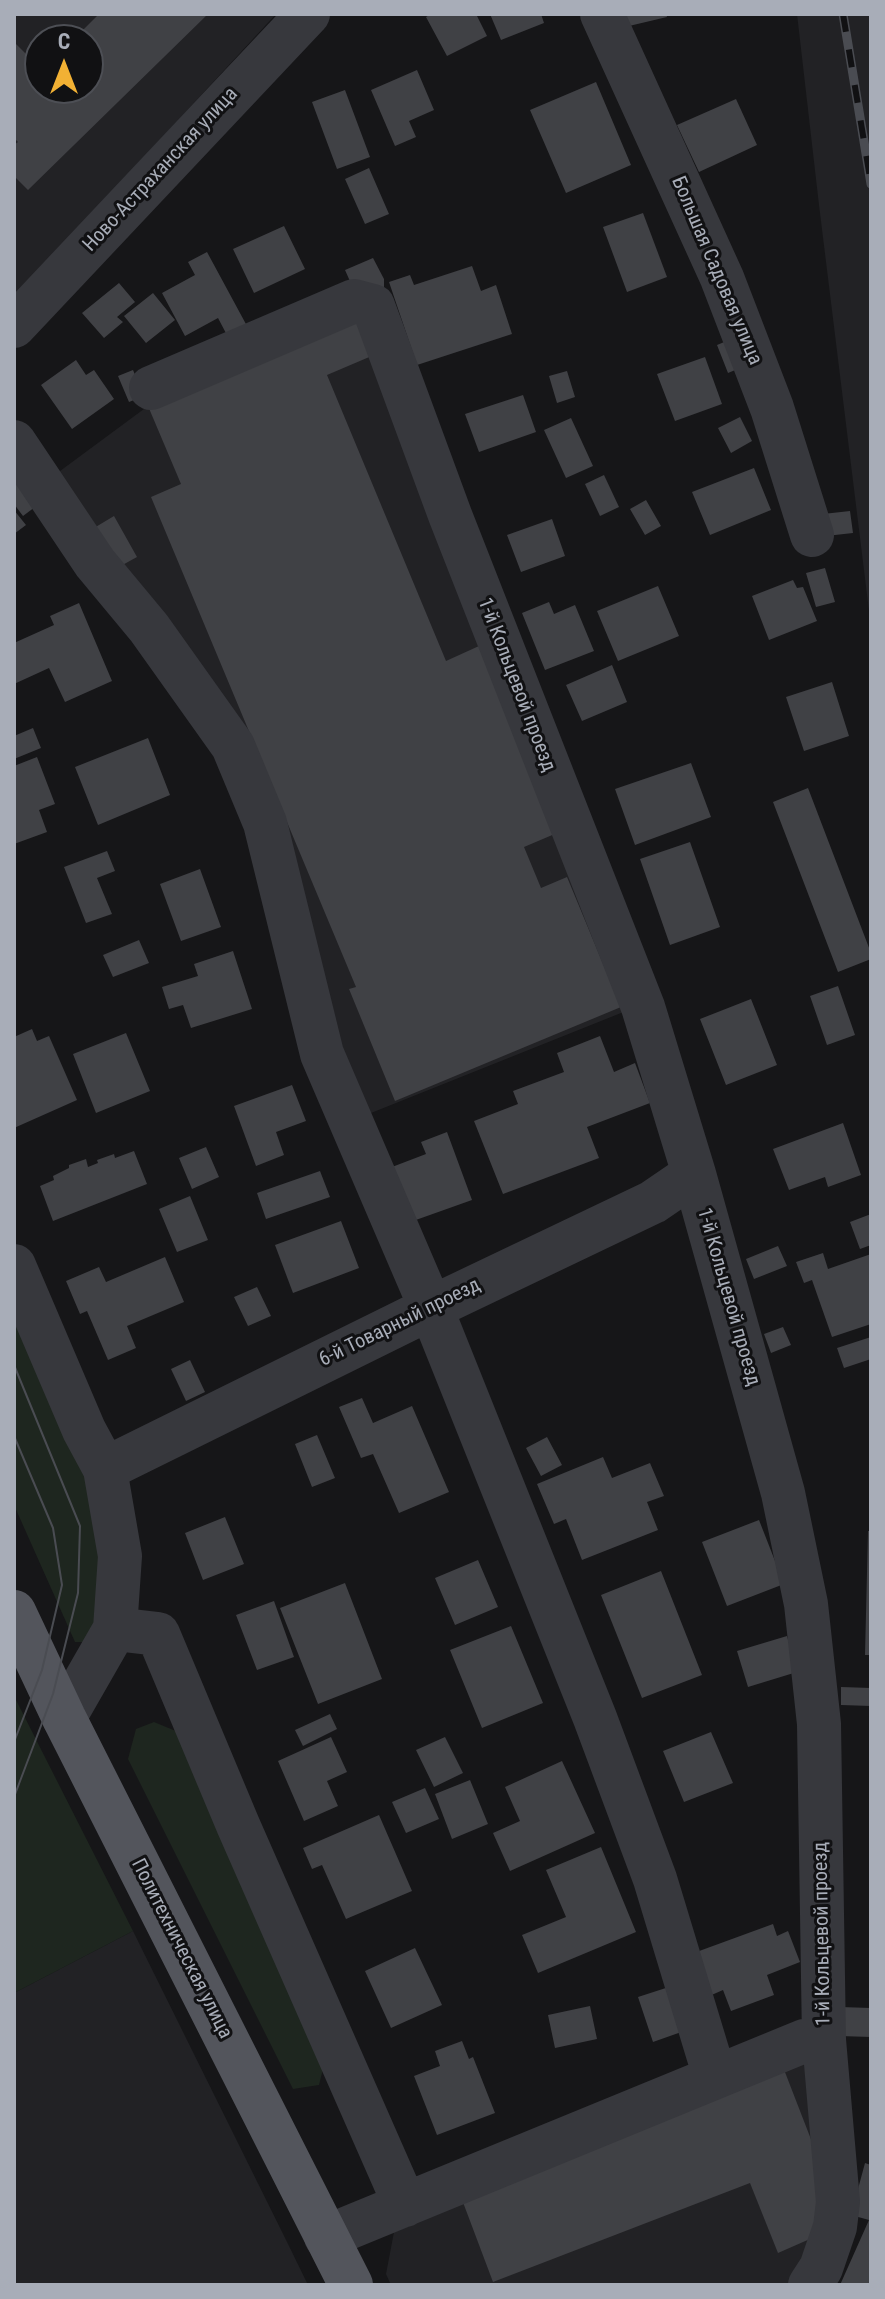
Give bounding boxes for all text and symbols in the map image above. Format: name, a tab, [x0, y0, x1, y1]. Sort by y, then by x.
north arrow	[24, 24, 104, 104]
text: С	[58, 29, 70, 54]
street label: Ново-Астраханская улица	[79, 83, 243, 257]
street label: Большая Садовая улица	[665, 173, 767, 369]
street label: 1-й Кольцевой проезд	[472, 595, 560, 775]
street label: 1-й Кольцевой проезд	[691, 1205, 765, 1389]
street label: 6-й Товарный проезд	[316, 1274, 484, 1372]
street label: 1-й Кольцевой проезд	[809, 1842, 837, 2026]
street label: Политехническая улица	[125, 1855, 237, 2043]

